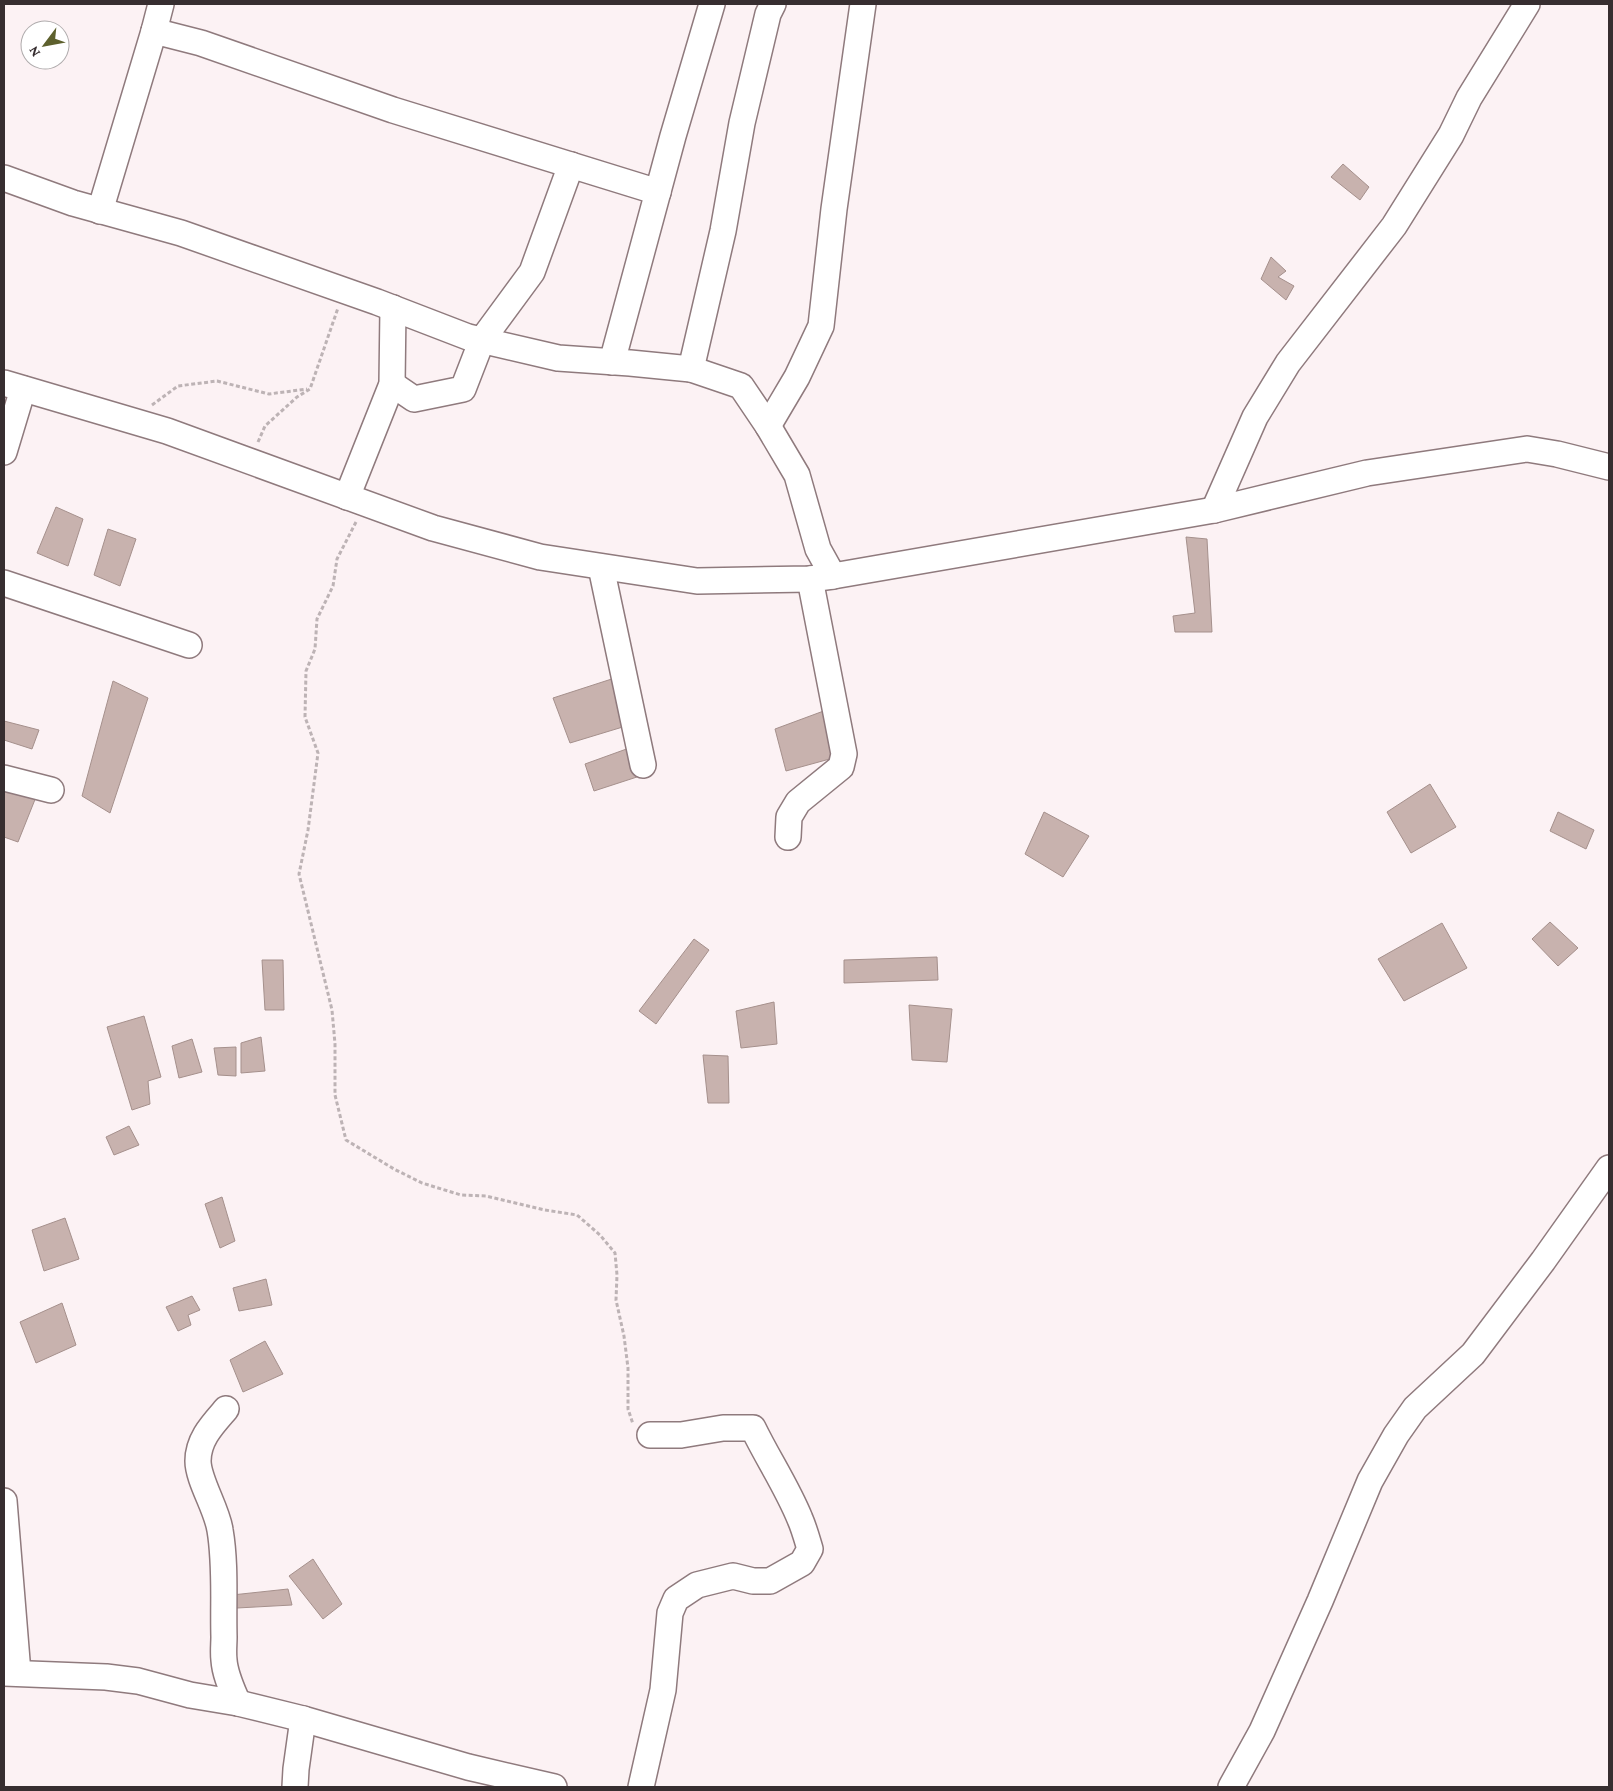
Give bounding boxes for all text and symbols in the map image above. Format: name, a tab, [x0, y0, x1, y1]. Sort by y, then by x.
north arrow	[20, 20, 70, 70]
text: N	[24, 43, 43, 60]

